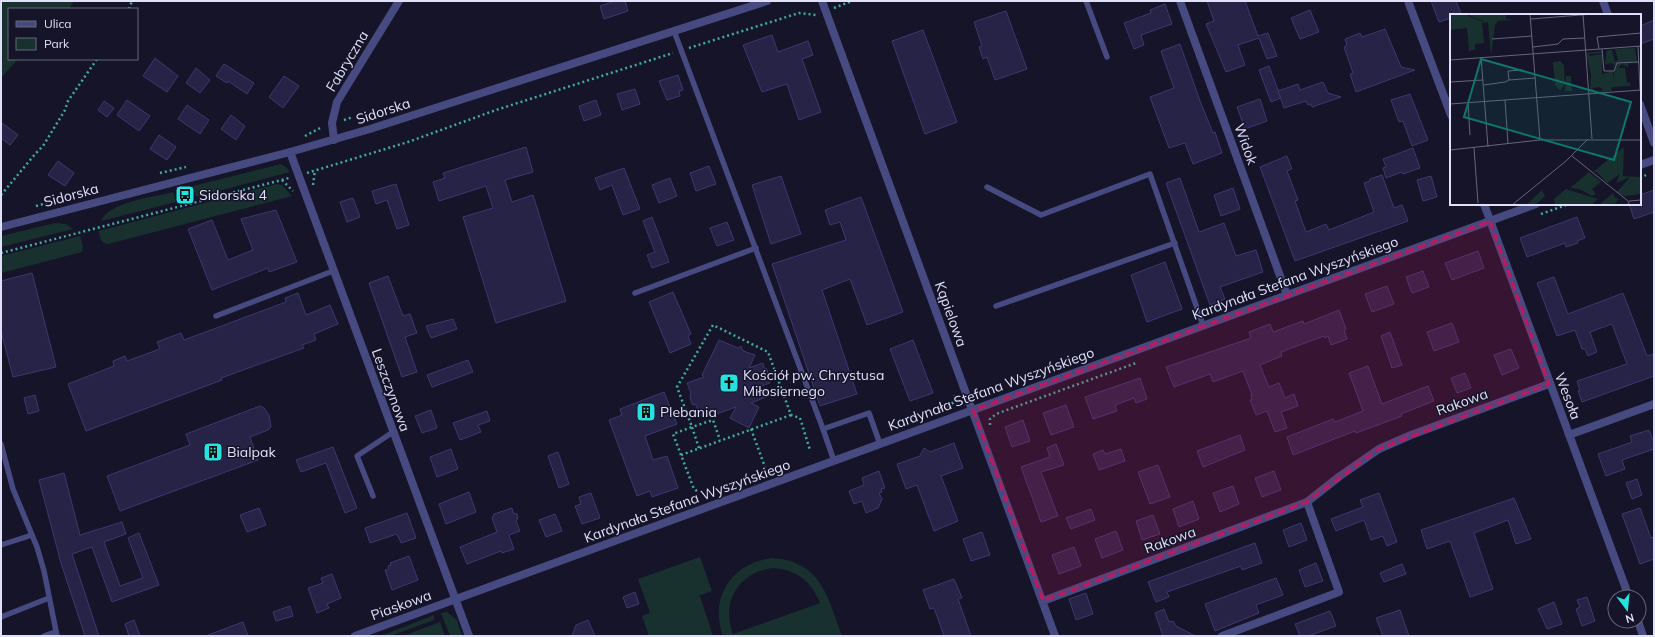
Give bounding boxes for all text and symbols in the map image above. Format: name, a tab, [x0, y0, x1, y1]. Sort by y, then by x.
legend	[8, 8, 138, 60]
inset map	[1450, 14, 1641, 205]
text: Ulica	[44, 16, 72, 31]
street label: Fabryczna	[322, 27, 372, 95]
text: Park	[44, 36, 70, 51]
street label: Sidorska	[354, 94, 412, 128]
street label: Widok	[1230, 121, 1262, 168]
street label: Sidorska	[42, 179, 100, 211]
bus stop icon: Sidorska 4	[174, 184, 196, 206]
place label: Sidorska 4	[199, 186, 268, 204]
street label: Kardynała Stefana Wyszyńskiego	[1189, 232, 1401, 324]
street label: Kąpielowa	[931, 279, 971, 349]
street label: Kardynała Stefana Wyszyńskiego	[885, 343, 1097, 435]
street label: Leszczynowa	[368, 346, 414, 434]
place label: Kościół pw. Chrystusa Miłosiernego	[743, 366, 884, 400]
street label: Wesoła	[1551, 370, 1585, 422]
church icon: Kościół pw. Chrystusa Miłosiernego	[718, 372, 740, 394]
street label: Rakowa	[1434, 384, 1490, 420]
building icon: Plebania	[635, 401, 657, 423]
place label: Plebania	[660, 403, 717, 421]
building icon: Bialpak	[202, 441, 224, 463]
place label: Bialpak	[227, 443, 276, 461]
street label: Kardynała Stefana Wyszyńskiego	[581, 455, 793, 547]
street label: Rakowa	[1142, 522, 1198, 558]
street label: Piaskowa	[368, 586, 434, 624]
north arrow	[1607, 589, 1647, 629]
text: N	[1624, 611, 1636, 626]

